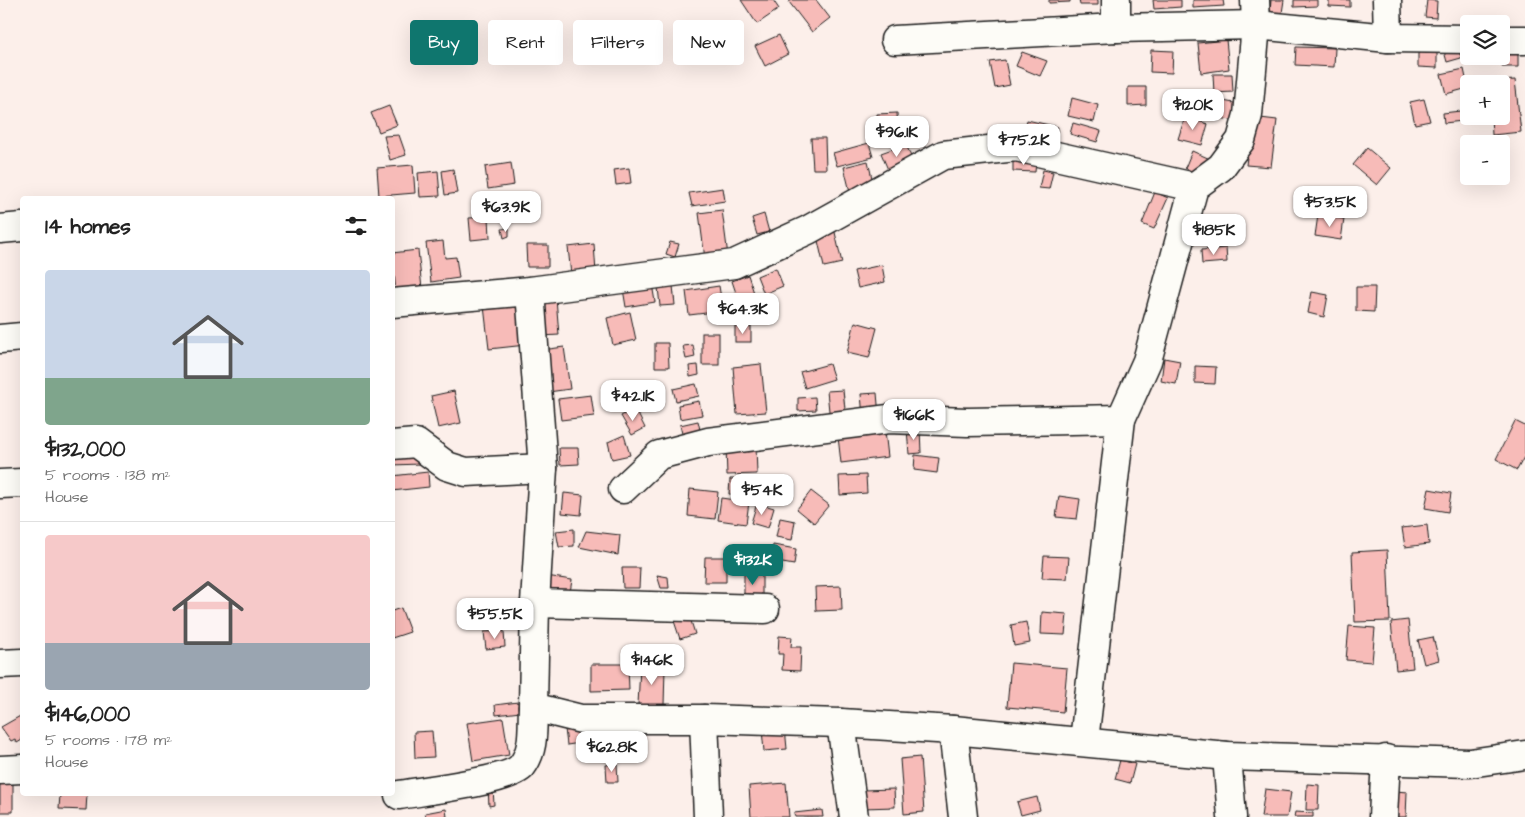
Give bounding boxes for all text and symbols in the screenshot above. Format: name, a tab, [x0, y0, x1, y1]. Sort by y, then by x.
map controls	[1460, 15, 1510, 185]
button: layers	[1460, 15, 1510, 65]
chip: Buy	[410, 20, 478, 65]
chip: Rent	[488, 20, 563, 65]
chip: Filters	[573, 20, 663, 65]
chip: New	[673, 20, 744, 65]
button: +	[1460, 75, 1510, 125]
pin: $120K	[1158, 88, 1228, 131]
text: $120K	[1173, 94, 1213, 116]
pin: $96.1K	[856, 116, 938, 158]
text: $96.1K	[876, 121, 918, 143]
pin: $75.2K	[983, 124, 1065, 166]
text: $75.2K	[998, 129, 1050, 151]
button: −	[1460, 135, 1510, 185]
pin: $53.5K	[1289, 186, 1371, 228]
pin: $63.9K	[465, 190, 547, 233]
text: $53.5K	[1304, 191, 1356, 213]
text: $63.9K	[482, 196, 530, 218]
text: 14 homes	[45, 212, 131, 241]
icon: filters	[342, 212, 370, 240]
pin: $185K	[1179, 214, 1249, 256]
text: $185K	[1193, 219, 1235, 241]
pin: $64.3K	[702, 292, 784, 335]
text: $64.3K	[718, 298, 768, 320]
icon: home	[163, 302, 253, 392]
pin: $42.1K	[592, 380, 674, 422]
text: $42.1K	[612, 385, 654, 407]
pin: $166K	[879, 398, 949, 441]
text: $166K	[894, 404, 934, 426]
text: $132,000	[45, 435, 126, 464]
text: 5 rooms · 138 m²	[45, 464, 171, 486]
pin: $54K	[732, 474, 792, 516]
text: $54K	[742, 479, 782, 501]
text: House	[45, 486, 89, 508]
pin: $132K	[718, 544, 788, 586]
text: $132K	[734, 549, 772, 571]
icon: home	[163, 568, 253, 658]
pin: $55.5K	[454, 598, 536, 640]
text: $55.5K	[468, 603, 522, 625]
pin: $146K	[617, 644, 687, 686]
text: $146K	[631, 649, 673, 671]
text: $146,000	[45, 700, 130, 729]
text: 5 rooms · 178 m²	[45, 729, 172, 751]
pin: $62.8K	[571, 730, 653, 773]
text: $62.8K	[587, 736, 637, 758]
text: House	[45, 751, 89, 773]

